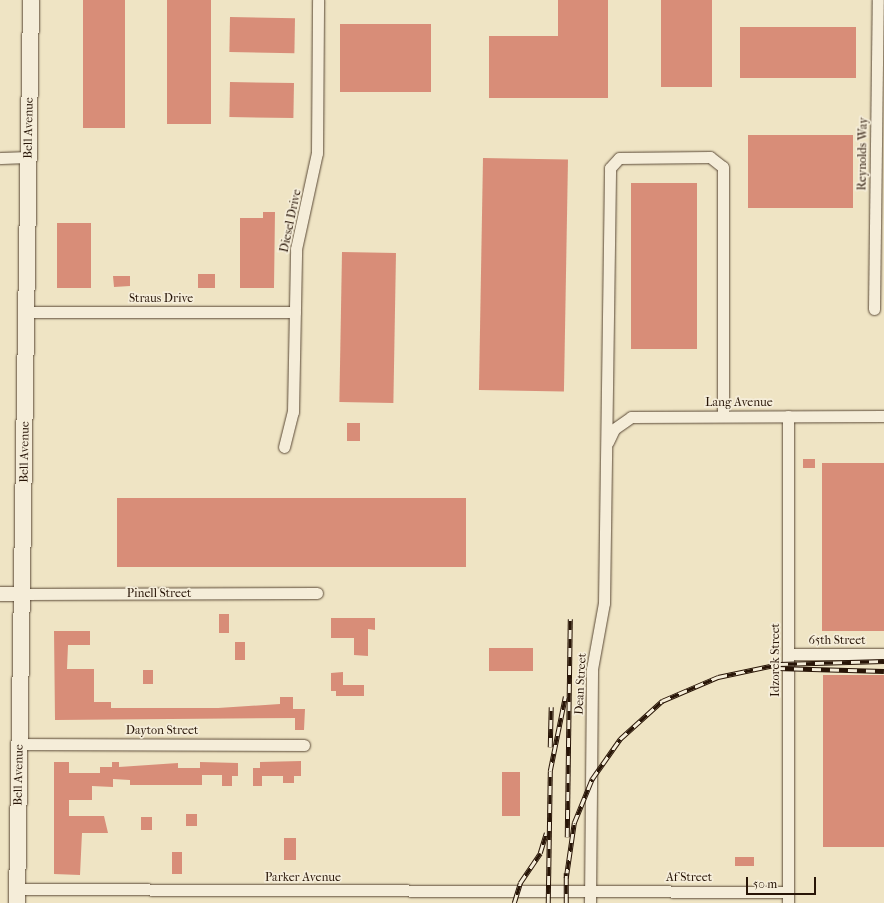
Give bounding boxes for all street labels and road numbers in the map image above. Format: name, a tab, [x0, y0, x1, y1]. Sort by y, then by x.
street label: Bell Avenue	[21, 97, 37, 159]
street label: Reynolds Way	[855, 117, 871, 191]
street label: Diesel Drive	[277, 188, 305, 254]
street label: Straus Drive	[129, 292, 193, 306]
street label: Lang Avenue	[705, 396, 773, 410]
street label: Bell Avenue	[17, 421, 33, 483]
street label: Pinell Street	[127, 587, 191, 601]
street label: Idzorek Street	[769, 623, 783, 697]
street label: 65th Street	[809, 634, 865, 648]
street label: Dean Street	[572, 653, 590, 715]
street label: Dayton Street	[126, 724, 198, 738]
street label: Bell Avenue	[11, 744, 27, 806]
street label: Parker Avenue	[265, 871, 341, 885]
street label: Af Street	[666, 871, 712, 885]

